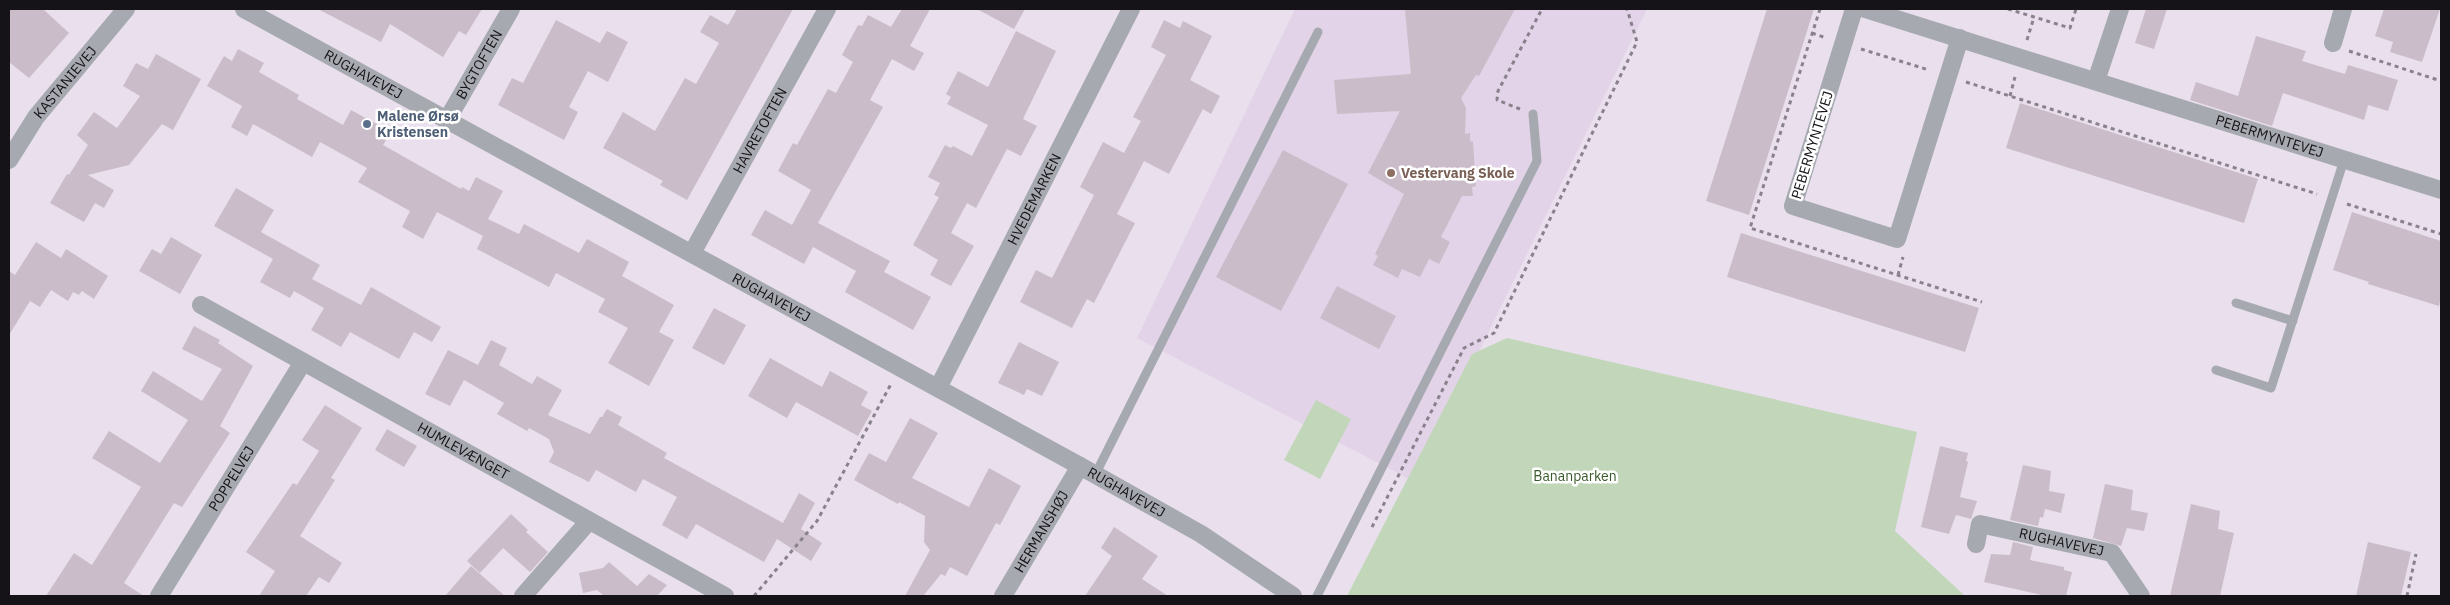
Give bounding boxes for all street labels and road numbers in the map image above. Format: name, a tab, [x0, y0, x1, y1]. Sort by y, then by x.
street label: BYGTOFTEN	[452, 27, 506, 103]
street label: KASTANIEVEJ	[30, 42, 100, 122]
street label: RUGHAVEVEJ	[321, 46, 406, 103]
street label: HAVRETOFTEN	[729, 84, 791, 177]
street label: PEBERMYNTEVEJ	[1787, 89, 1837, 201]
street label: PEBERMYNTEVEJ	[2213, 111, 2326, 162]
street label: HVEDEMARKEN	[1003, 150, 1065, 248]
street label: RUGHAVEVEJ	[729, 269, 814, 326]
street label: HUMLEVÆNGET	[414, 418, 512, 483]
street label: POPPELVEJ	[204, 443, 258, 514]
street label: RUGHAVEVEJ	[1084, 463, 1169, 521]
street label: HERMANSHØJ	[1010, 487, 1072, 576]
street label: RUGHAVEVEJ	[2017, 524, 2106, 560]

